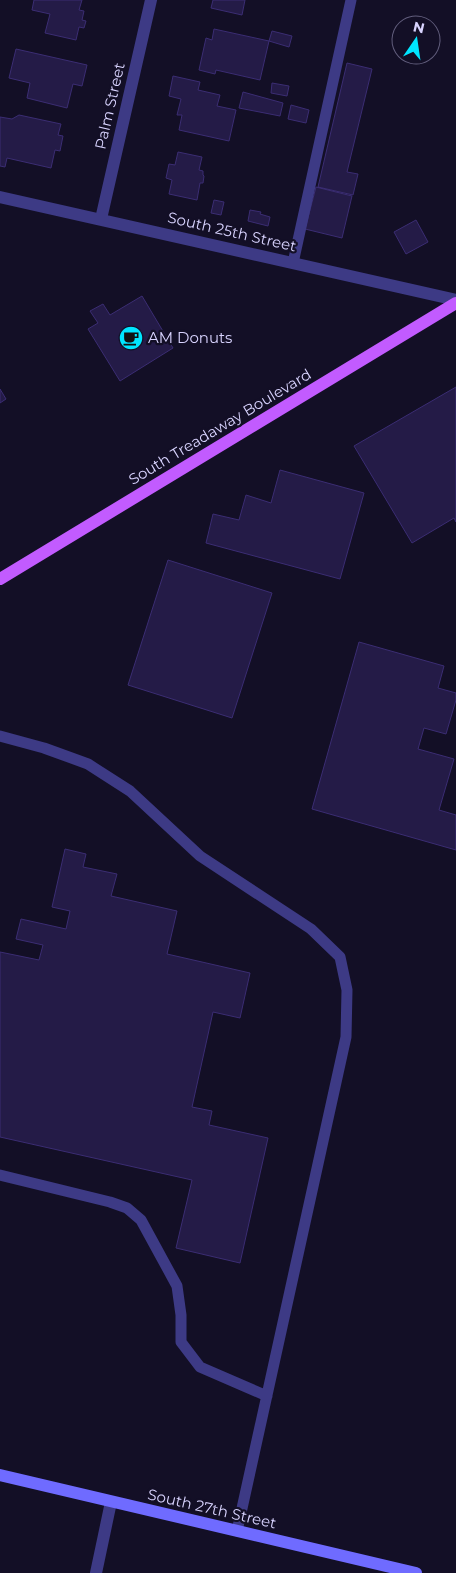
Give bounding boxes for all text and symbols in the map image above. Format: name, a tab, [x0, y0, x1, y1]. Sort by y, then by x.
north arrow	[391, 15, 441, 65]
text: N	[411, 17, 426, 37]
street label: Palm Street	[90, 61, 129, 151]
street label: South 25th Street	[166, 207, 298, 256]
cafe icon: AM Donuts	[118, 325, 144, 351]
place label: AM Donuts	[148, 328, 232, 347]
street label: South Treadaway Boulevard	[125, 364, 314, 489]
street label: South 27th Street	[146, 1484, 278, 1533]

